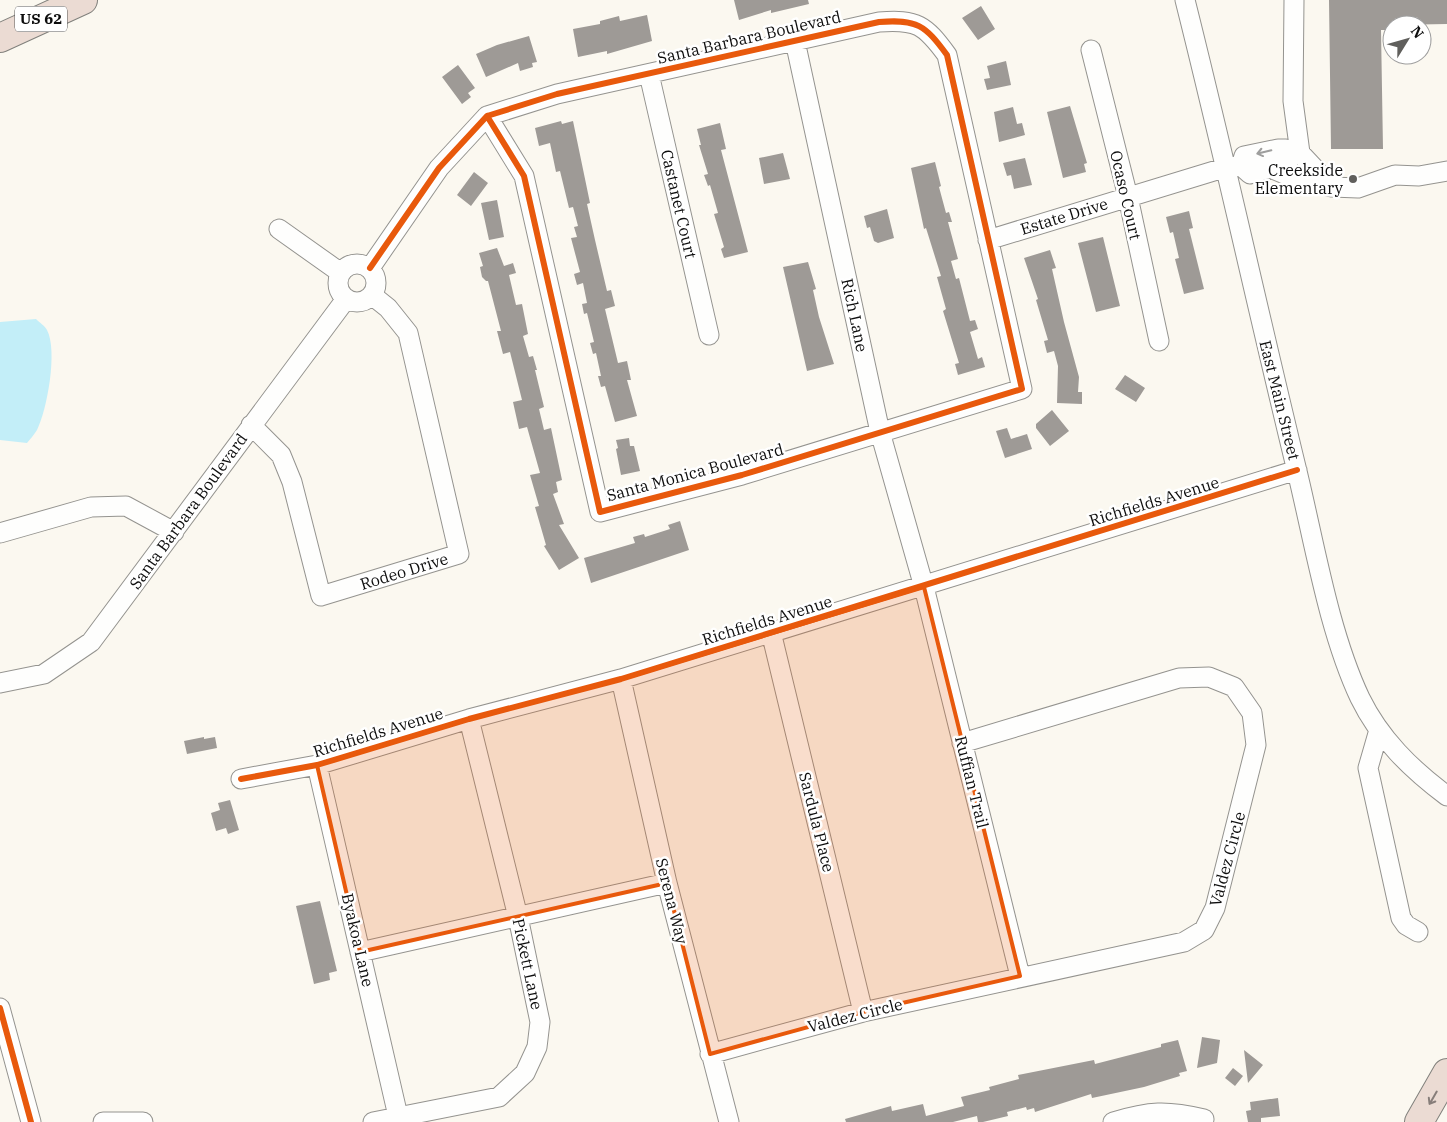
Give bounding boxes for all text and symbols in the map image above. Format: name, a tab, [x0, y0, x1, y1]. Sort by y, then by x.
road number: US 62	[15, 6, 67, 32]
street label: Santa Barbara Boulevard	[655, 6, 843, 68]
north arrow	[1382, 15, 1432, 65]
text: N	[1407, 22, 1428, 42]
street label: Castanet Court	[657, 148, 701, 261]
street label: Ocaso Court	[1106, 148, 1146, 242]
one-way arrow	[1257, 148, 1273, 157]
place label: Creekside Elementary	[1255, 160, 1343, 198]
marker: Creekside Elementary	[1347, 173, 1359, 185]
street label: Estate Drive	[1018, 193, 1110, 239]
street label: Rich Lane	[837, 276, 873, 354]
street label: East Main Street	[1255, 338, 1305, 462]
street label: Santa Barbara Boulevard	[125, 429, 251, 593]
street label: Santa Monica Boulevard	[604, 439, 786, 505]
street label: Richfields Avenue	[1087, 472, 1221, 530]
street label: Rodeo Drive	[358, 548, 450, 594]
street label: Richfields Avenue	[700, 591, 834, 649]
street label: Richfields Avenue	[311, 703, 445, 761]
street label: Ruffian Trail	[951, 734, 993, 831]
street label: Sardula Place	[795, 770, 839, 874]
street label: Valdez Circle	[1205, 809, 1249, 909]
street label: Serena Way	[652, 856, 692, 947]
street label: Byakoa Lane	[338, 891, 378, 989]
street label: Pickett Lane	[509, 916, 547, 1012]
street label: Valdez Circle	[805, 994, 905, 1036]
one-way arrow	[1427, 1090, 1437, 1104]

